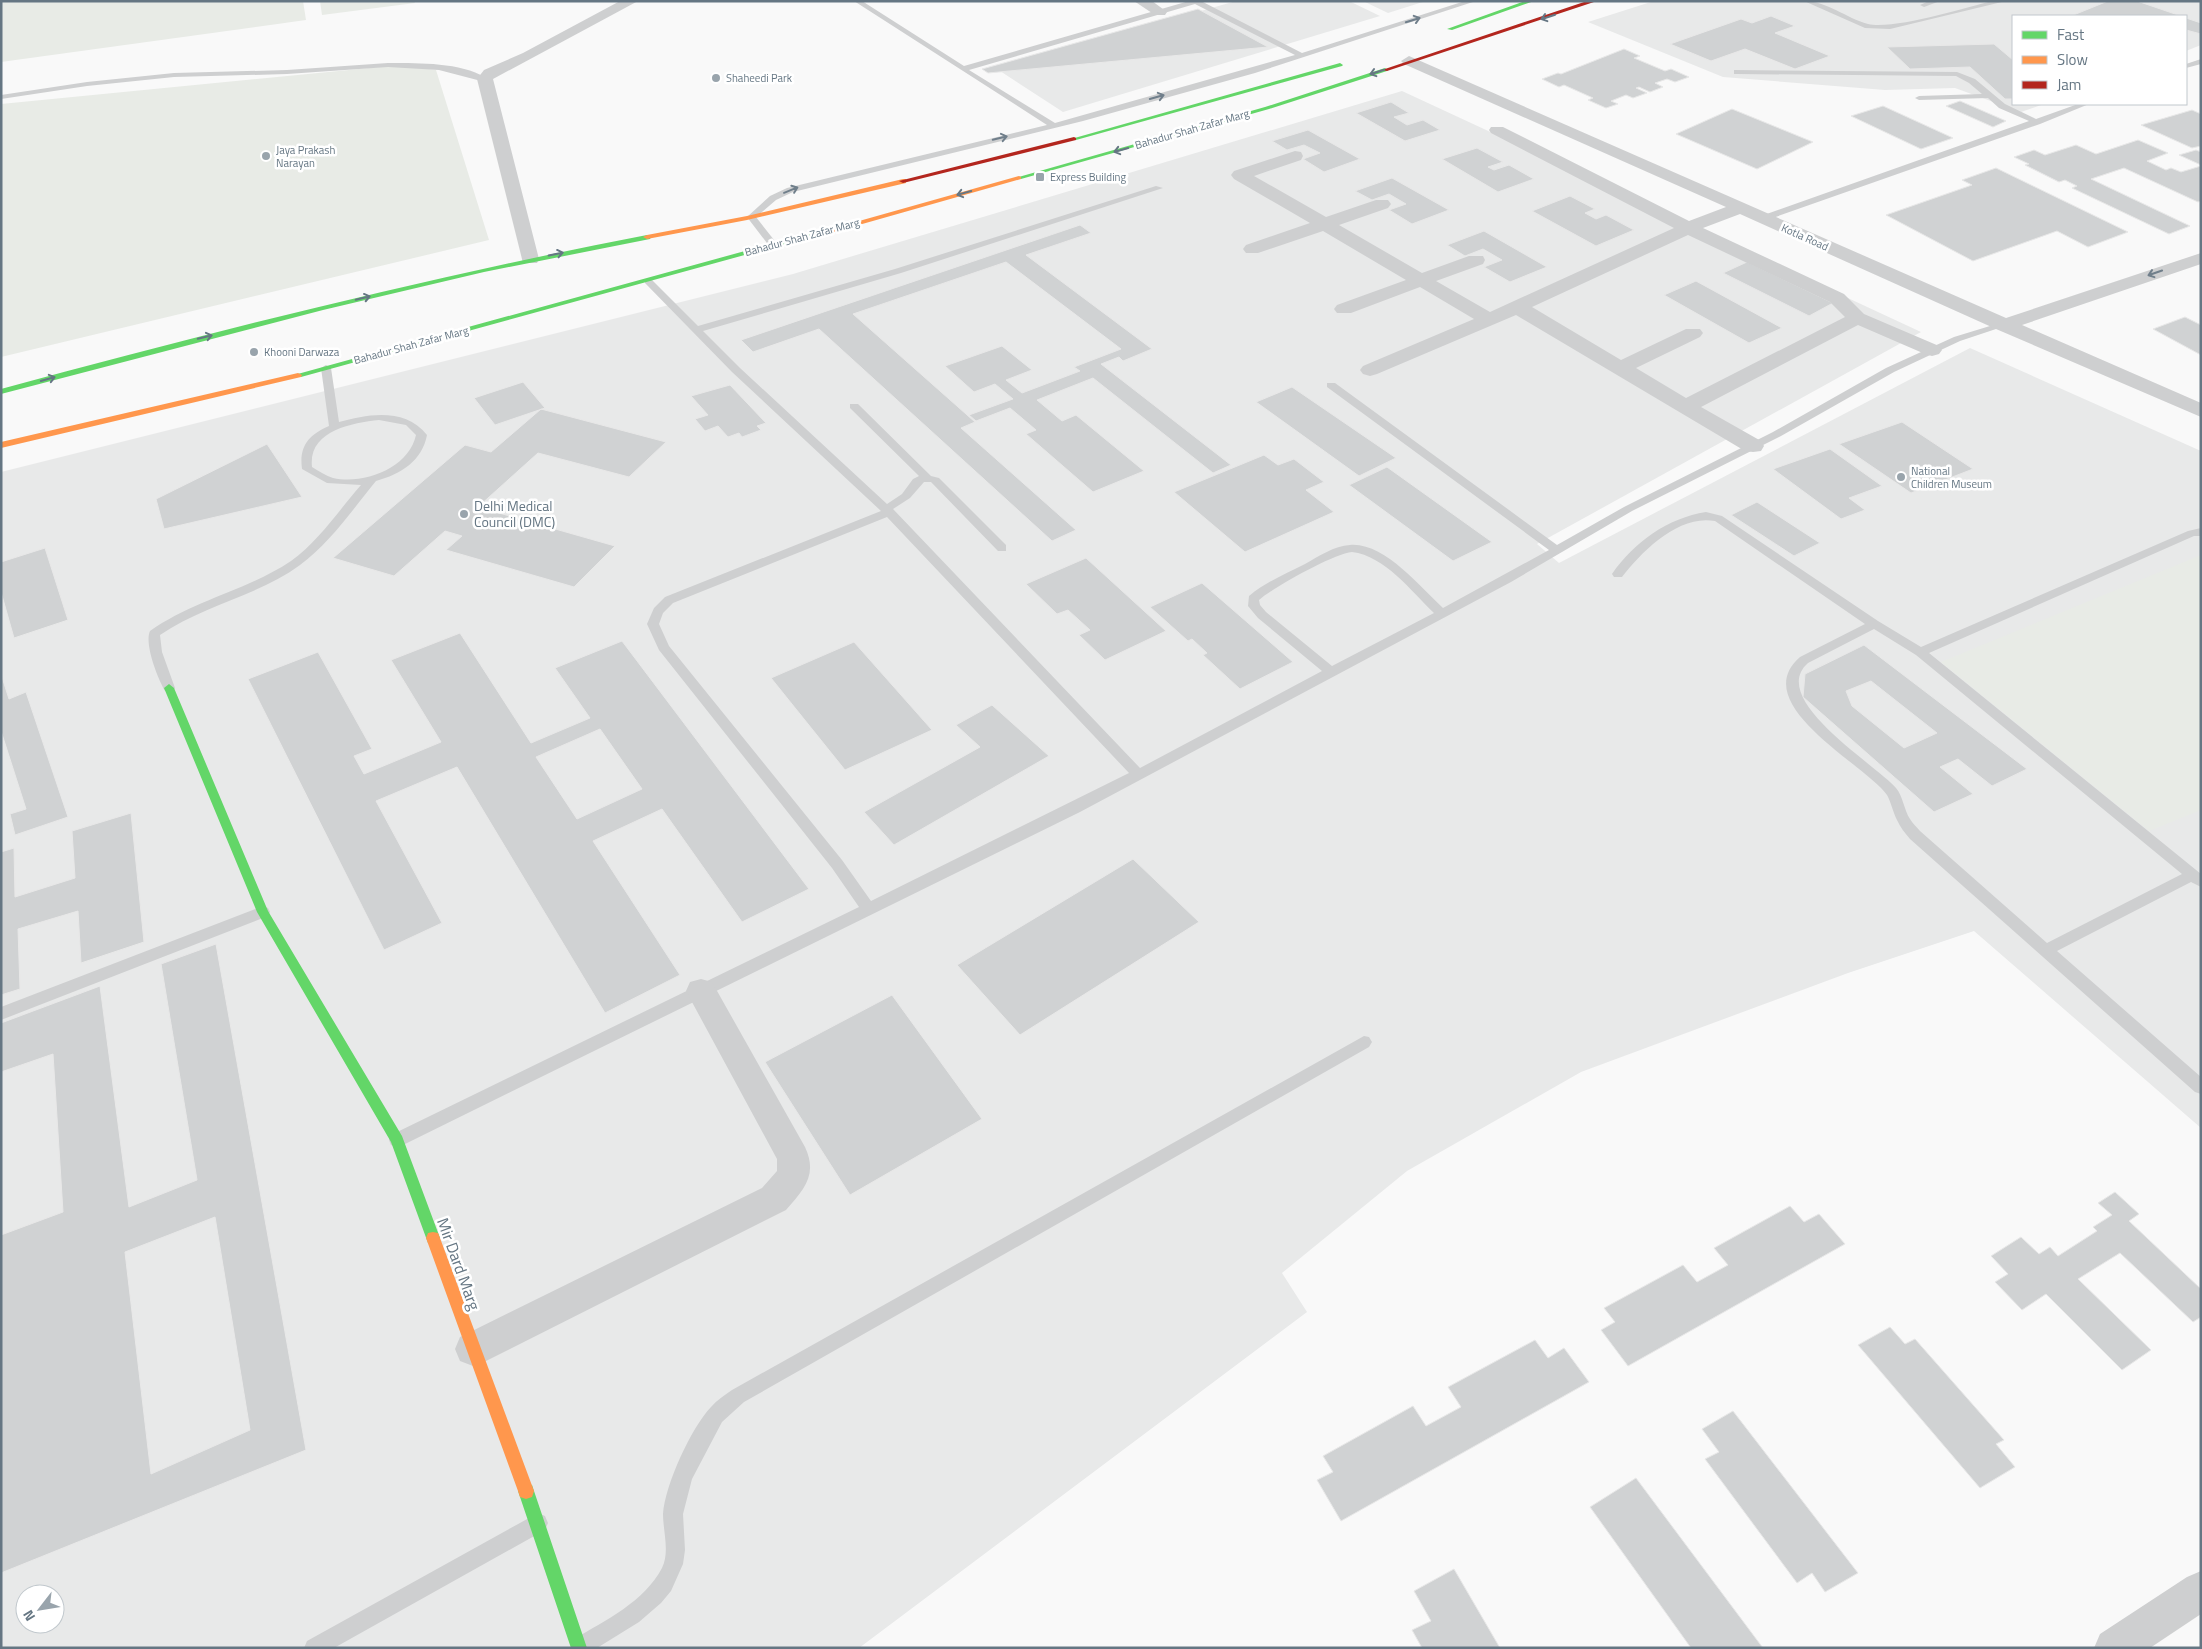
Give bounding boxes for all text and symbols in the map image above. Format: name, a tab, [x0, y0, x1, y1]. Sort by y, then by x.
one-way arrow	[1540, 12, 1556, 22]
one-way arrow	[1405, 15, 1421, 25]
legend	[2012, 15, 2187, 105]
text: Fast	[2057, 23, 2085, 46]
text: Slow	[2057, 48, 2088, 71]
one-way arrow	[1369, 68, 1385, 77]
place label: Shaheedi Park	[726, 70, 793, 86]
marker: Shaheedi Park	[710, 72, 722, 84]
text: Jam	[2057, 73, 2081, 96]
one-way arrow	[1148, 92, 1164, 102]
street label: Bahadur Shah Zafar Marg	[1133, 105, 1251, 153]
one-way arrow	[991, 133, 1007, 142]
place label: Jaya Prakash Narayan	[276, 142, 335, 171]
one-way arrow	[1113, 146, 1129, 155]
marker: Jaya Prakash Narayan	[260, 150, 272, 162]
place label: Express Building	[1050, 169, 1126, 185]
marker: Express Building	[1034, 171, 1046, 183]
one-way arrow	[783, 185, 798, 194]
one-way arrow	[957, 189, 973, 199]
street label: Bahadur Shah Zafar Marg	[743, 214, 861, 260]
street label: Kotla Road	[1779, 220, 1831, 255]
one-way arrow	[547, 249, 563, 259]
one-way arrow	[2147, 269, 2163, 278]
one-way arrow	[355, 293, 371, 302]
street label: Bahadur Shah Zafar Marg	[352, 322, 470, 368]
one-way arrow	[197, 332, 213, 341]
place label: Khooni Darwaza	[264, 344, 340, 360]
marker: Khooni Darwaza	[248, 346, 260, 358]
one-way arrow	[40, 373, 56, 383]
place label: National Children Museum	[1911, 463, 1992, 492]
marker: National Children Museum	[1895, 471, 1907, 483]
place label: Delhi Medical Council (DMC)	[474, 495, 555, 532]
marker: Delhi Medical Council (DMC)	[458, 508, 470, 520]
street label: Mir Dard Marg	[431, 1214, 487, 1314]
north arrow	[15, 1584, 65, 1634]
text: N	[17, 1606, 40, 1626]

